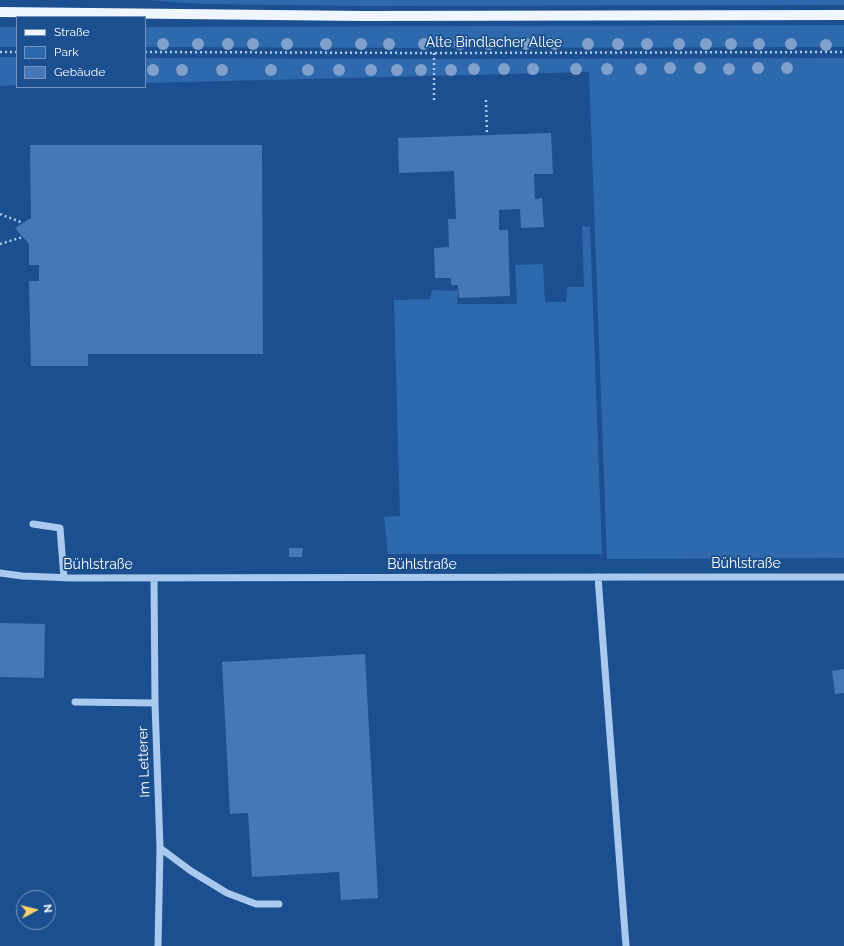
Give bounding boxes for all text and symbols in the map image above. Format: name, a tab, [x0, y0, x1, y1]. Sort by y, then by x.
legend	[16, 16, 146, 88]
text: Straße	[54, 25, 90, 39]
street label: Alte Bindlacher Allee	[426, 35, 562, 51]
text: Park	[54, 45, 79, 59]
text: Gebäude	[54, 65, 105, 79]
street label: Bühlstraße	[711, 556, 781, 572]
street label: Bühlstraße	[63, 557, 133, 573]
street label: Bühlstraße	[387, 557, 457, 573]
street label: Im Letterer	[134, 726, 154, 798]
north arrow	[16, 890, 56, 930]
text: N	[40, 904, 54, 914]

